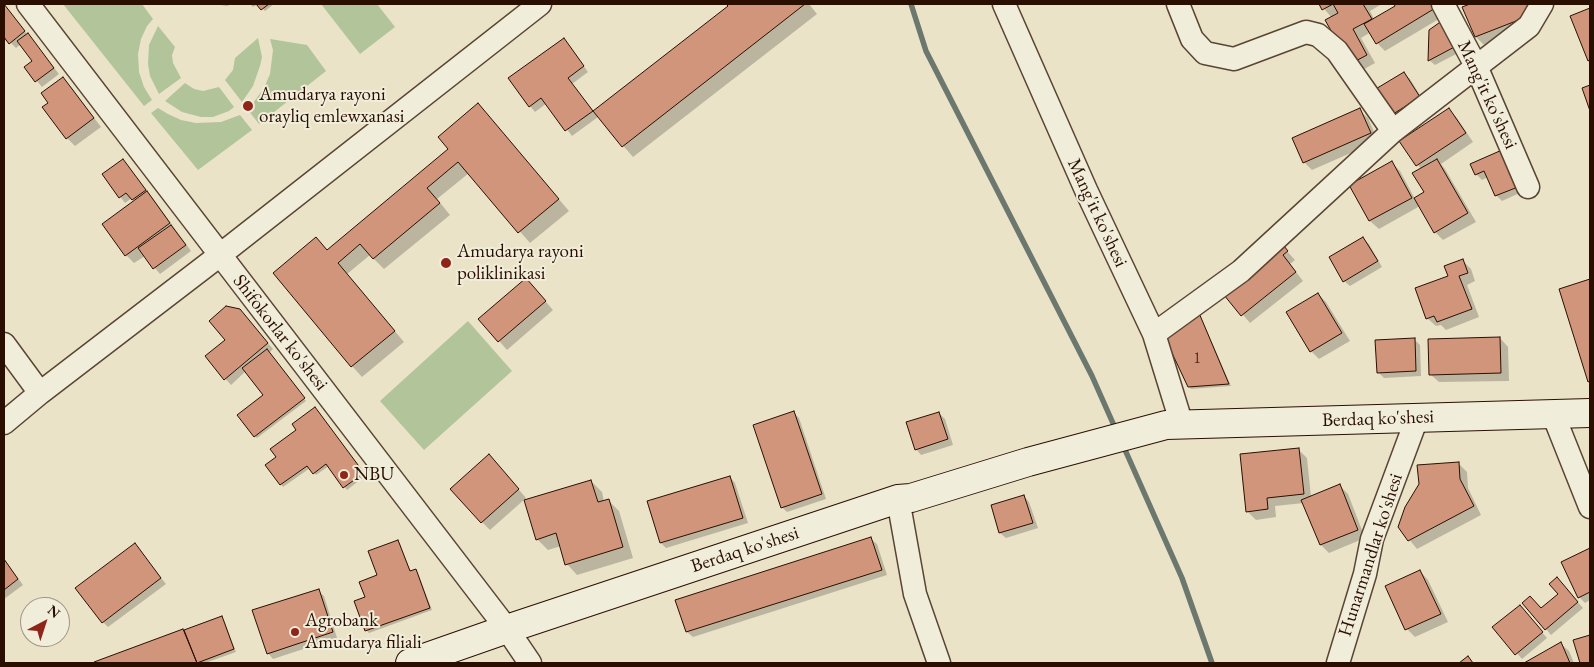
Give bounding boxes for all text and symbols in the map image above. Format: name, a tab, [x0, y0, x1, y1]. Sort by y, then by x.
street label: Mang'it ko'shesi	[1452, 37, 1522, 153]
place label: Amudarya rayoni orayliq emlewxanasi	[259, 84, 404, 128]
marker: Amudarya rayoni orayliq emlewxanasi	[241, 99, 255, 113]
street label: Mang'it ko'shesi	[1062, 155, 1132, 271]
place label: Amudarya rayoni poliklinikasi	[457, 241, 584, 285]
marker: Amudarya rayoni poliklinikasi	[439, 256, 453, 270]
street label: Shifokorlar ko'shesi	[228, 270, 332, 396]
house number: 1	[1193, 349, 1201, 369]
street label: Berdaq ko'shesi	[1322, 406, 1434, 432]
place label: NBU	[354, 464, 394, 486]
marker: NBU	[338, 469, 350, 481]
street label: Hunarmandlar ko'shesi	[1334, 471, 1408, 639]
street label: Berdaq ko'shesi	[688, 522, 802, 578]
north arrow	[20, 597, 70, 647]
text: N	[44, 601, 64, 622]
place label: Agrobank Amudarya filiali	[305, 610, 422, 654]
marker: Agrobank Amudarya filiali	[289, 626, 301, 638]

